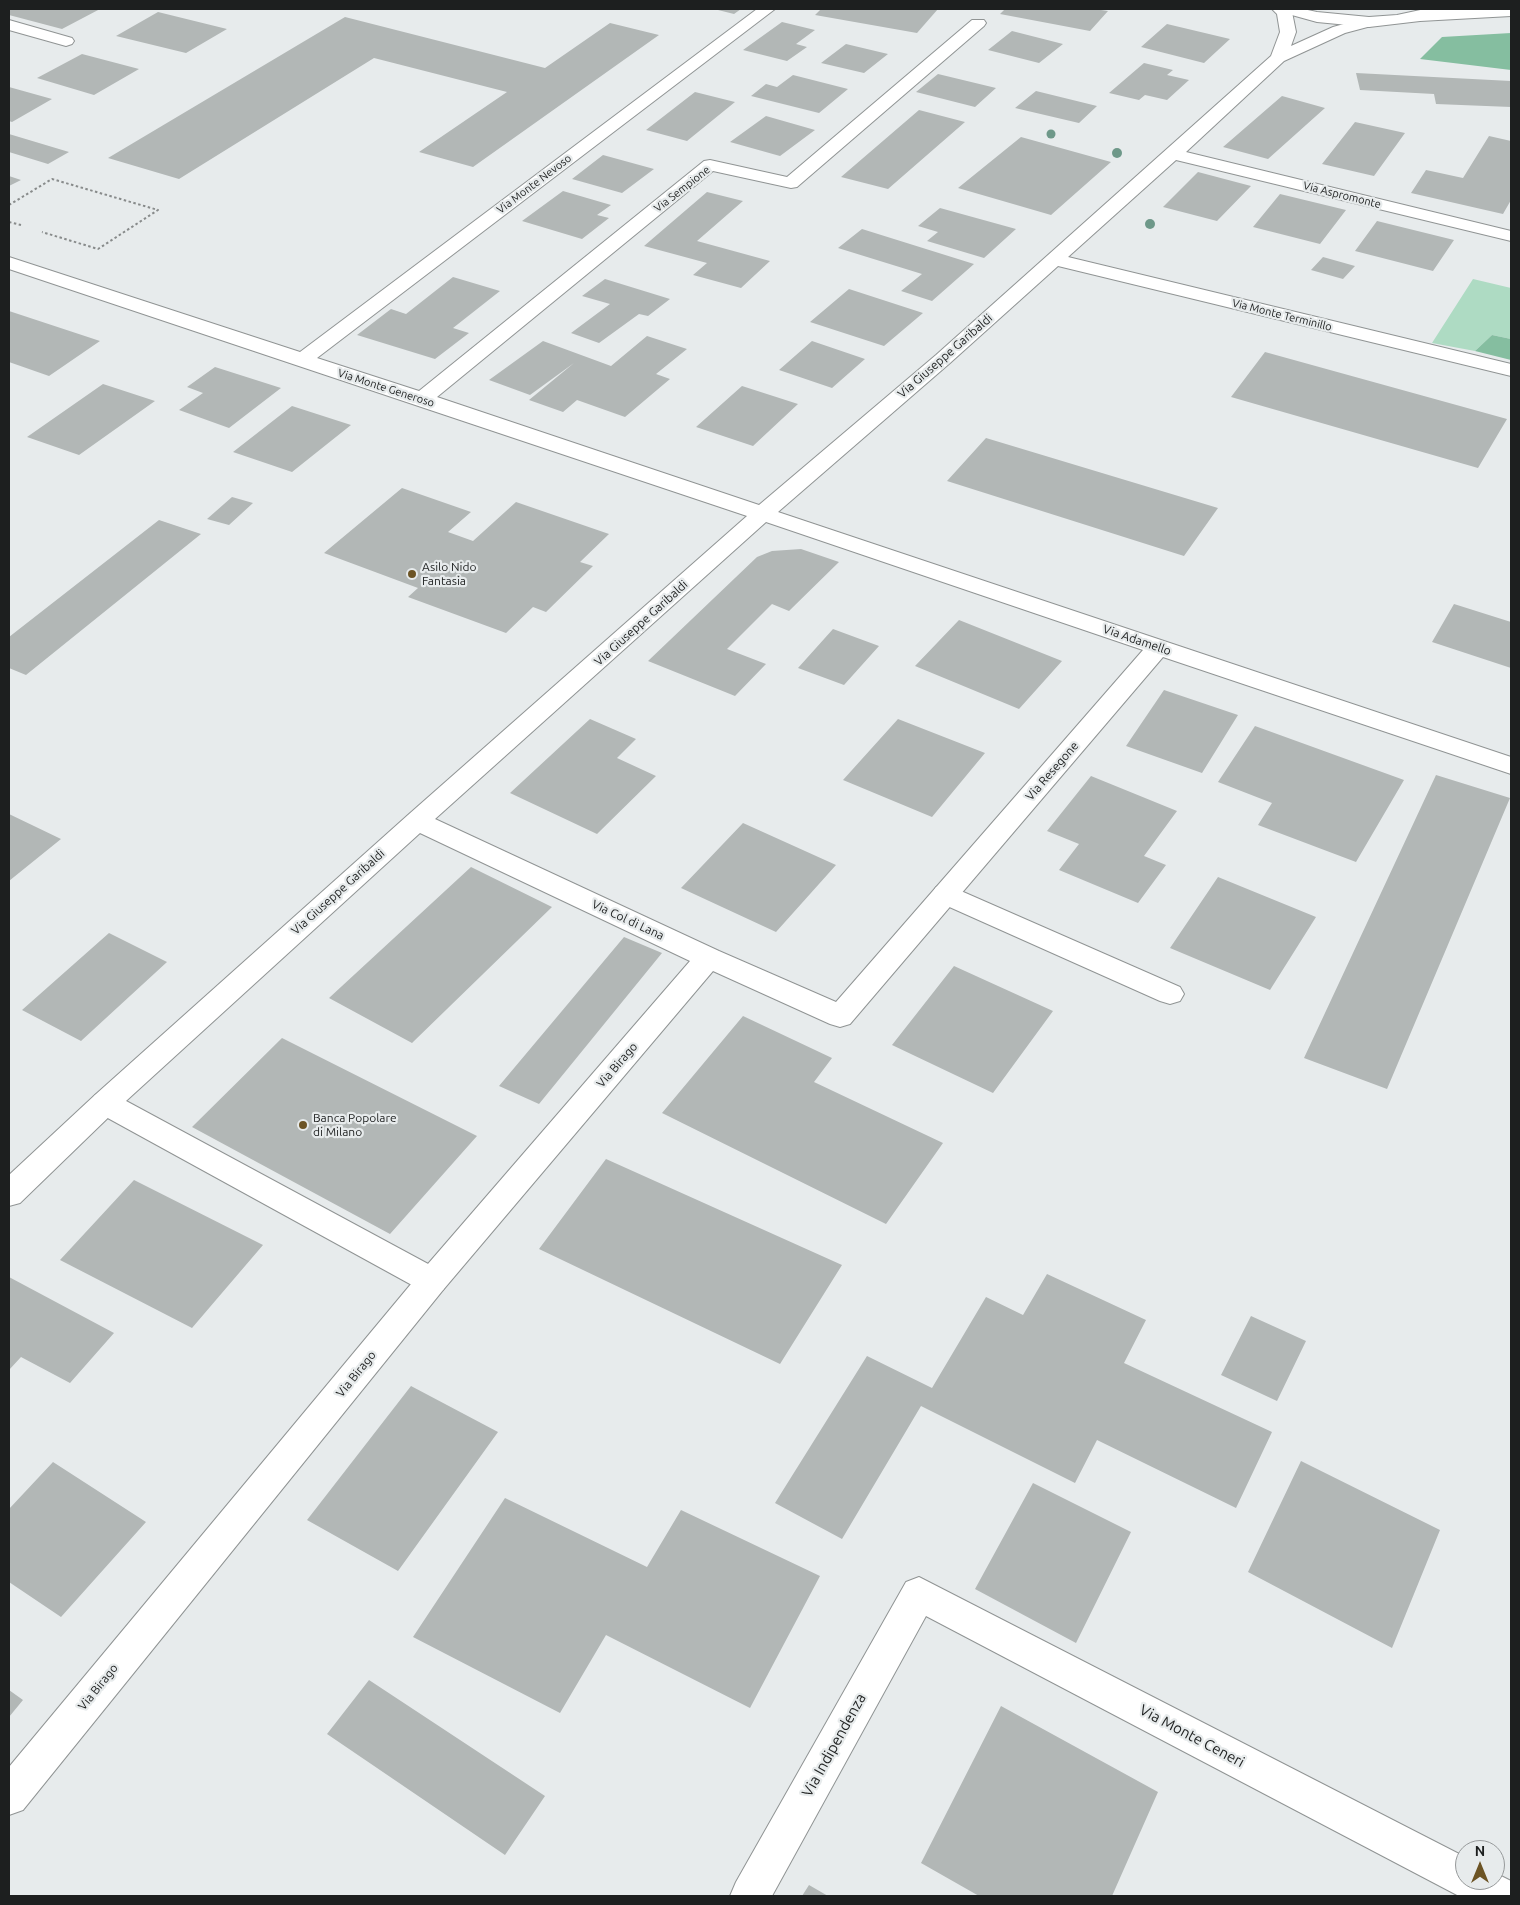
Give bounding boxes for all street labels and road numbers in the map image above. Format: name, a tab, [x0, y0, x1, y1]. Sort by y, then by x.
street label: Via Monte Nevoso	[494, 152, 574, 216]
street label: Via Sempione	[651, 163, 713, 215]
street label: Via Aspromonte	[1302, 179, 1382, 211]
street label: Via Monte Terminillo	[1231, 296, 1333, 334]
street label: Via Giuseppe Garibaldi	[895, 311, 995, 401]
street label: Via Monte Generoso	[336, 366, 436, 410]
street label: Via Giuseppe Garibaldi	[591, 577, 691, 669]
street label: Via Adamello	[1101, 622, 1173, 658]
street label: Via Resegone	[1023, 739, 1081, 803]
street label: Via Giuseppe Garibaldi	[288, 846, 388, 938]
street label: Via Col di Lana	[590, 897, 666, 943]
street label: Via Birago	[594, 1040, 640, 1090]
street label: Via Birago	[333, 1348, 379, 1400]
street label: Via Birago	[75, 1661, 121, 1713]
street label: Via Indipendenza	[798, 1690, 870, 1800]
street label: Via Monte Ceneri	[1136, 1701, 1248, 1771]

